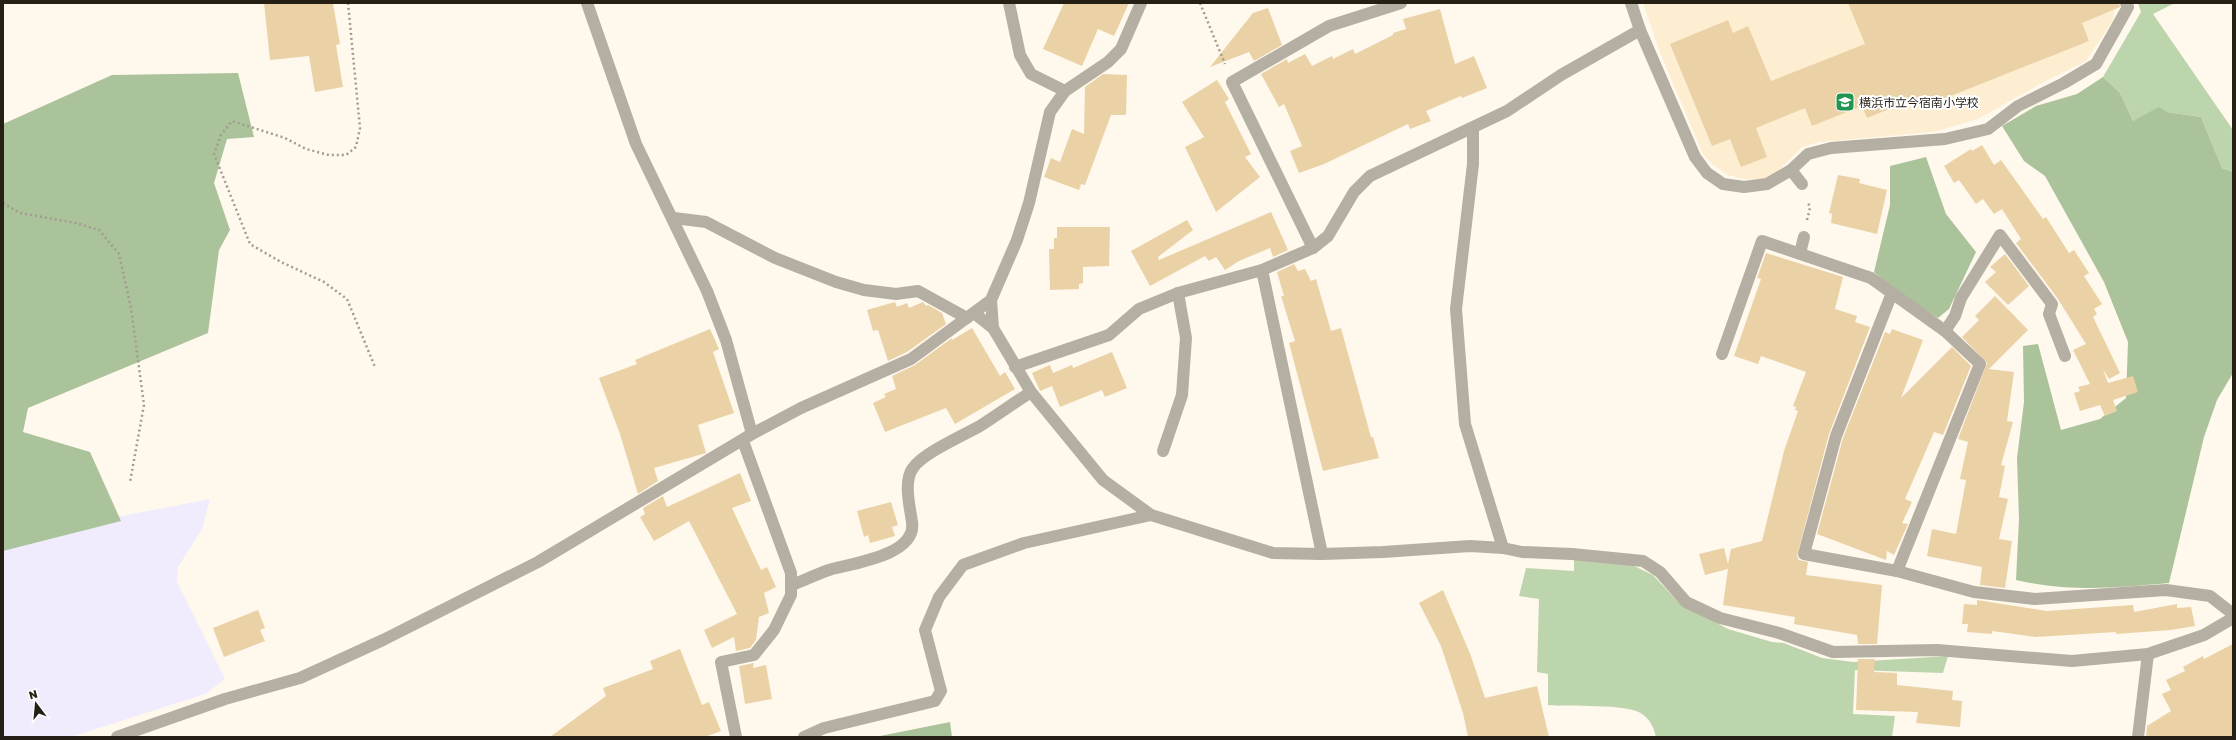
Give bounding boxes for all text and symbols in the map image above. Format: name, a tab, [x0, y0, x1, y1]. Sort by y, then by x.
school or university icon: 横浜市立今宿南小学校	[1834, 91, 1856, 113]
place label: 横浜市立今宿南小学校	[1859, 95, 1979, 110]
north arrow	[16, 684, 56, 724]
text: N	[27, 687, 39, 701]

